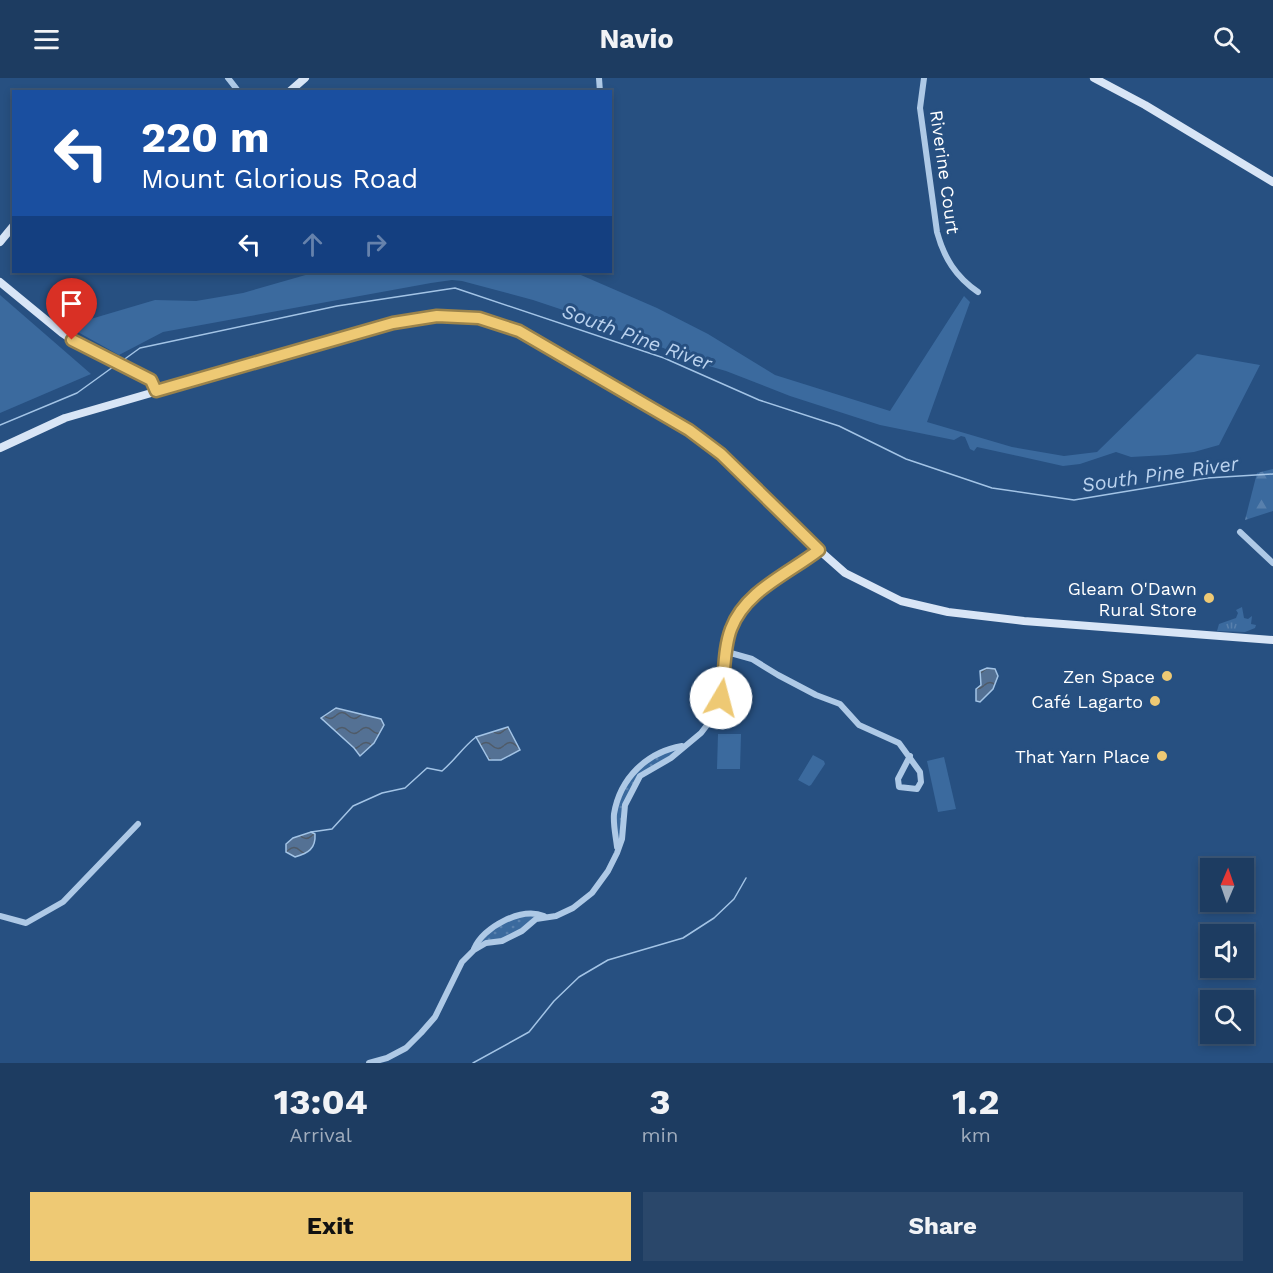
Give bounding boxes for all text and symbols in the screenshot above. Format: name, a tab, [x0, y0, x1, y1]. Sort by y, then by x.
icon: menu	[30, 23, 63, 56]
text: Navio	[599, 23, 674, 55]
icon: search	[1210, 23, 1243, 56]
street label: Riverine Court	[926, 109, 964, 236]
text: 220 m	[141, 113, 270, 162]
icon: left	[42, 114, 120, 192]
text: Mount Glorious Road	[141, 163, 418, 195]
icon: left	[233, 228, 266, 261]
icon: ahead	[296, 228, 329, 261]
icon: right	[359, 228, 392, 261]
pin	[46, 278, 97, 340]
icon: arrive	[55, 287, 88, 320]
water label: South Pine River	[559, 299, 716, 376]
water label: South Pine River	[1080, 451, 1241, 497]
place label: Gleam O'Dawn Rural Store	[1068, 578, 1197, 620]
marker: Gleam O'Dawn Rural Store	[1202, 591, 1216, 605]
position arrow	[689, 666, 753, 730]
place label: Zen Space	[1063, 666, 1155, 687]
marker: Zen Space	[1160, 669, 1174, 683]
place label: Café Lagarto	[1031, 691, 1143, 712]
marker: Café Lagarto	[1148, 694, 1162, 708]
place label: That Yarn Place	[1015, 746, 1150, 767]
marker: That Yarn Place	[1155, 749, 1169, 763]
north arrow	[1200, 858, 1254, 912]
map controls	[1200, 858, 1254, 1044]
button: sound	[1200, 924, 1254, 978]
button: search	[1200, 990, 1254, 1044]
text: 13:04	[274, 1081, 368, 1123]
text: 3	[649, 1081, 671, 1123]
text: 1.2	[952, 1081, 999, 1123]
text: Arrival	[290, 1123, 352, 1147]
text: min	[642, 1123, 678, 1147]
text: km	[960, 1123, 991, 1147]
button: Exit	[30, 1192, 631, 1261]
button: Share	[643, 1192, 1243, 1261]

